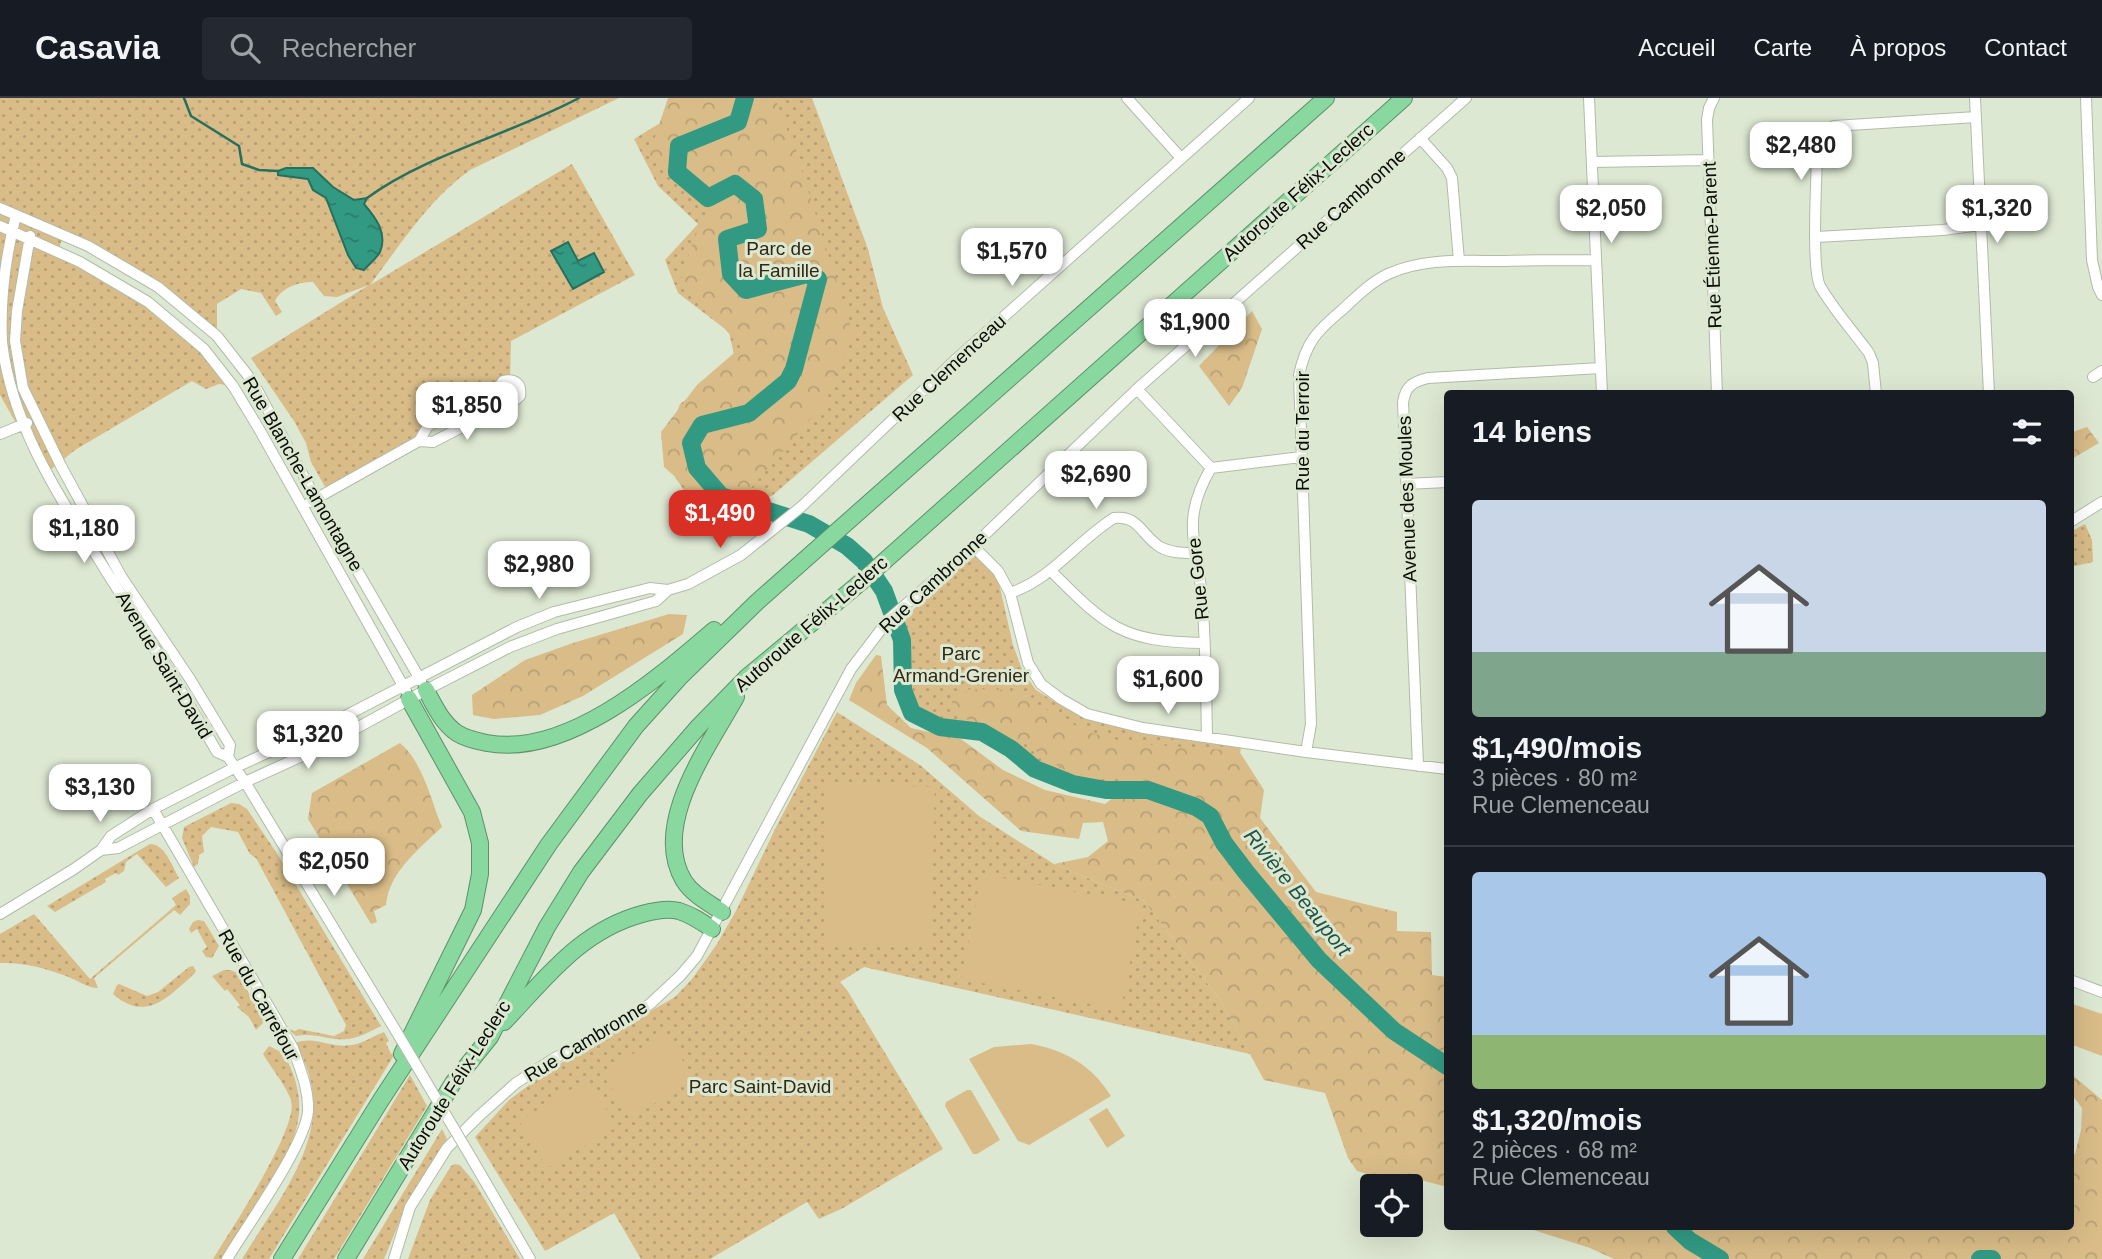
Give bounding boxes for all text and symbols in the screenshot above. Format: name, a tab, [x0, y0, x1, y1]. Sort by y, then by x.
search box	[202, 17, 692, 80]
text: Casavia	[35, 29, 160, 66]
icon: search	[226, 29, 264, 67]
text: Rechercher	[282, 33, 416, 63]
text: Accueil	[1638, 34, 1716, 61]
text: Carte	[1754, 34, 1812, 61]
text: À propos	[1850, 34, 1946, 61]
text: Contact	[1984, 34, 2067, 61]
street label: Autoroute Félix-Leclerc	[1218, 119, 1378, 265]
pin: $2,480	[1744, 122, 1858, 182]
text: $2,480	[1766, 132, 1836, 158]
street label: Rue Cambronne	[1292, 145, 1410, 253]
street label: Rue Étienne-Parent	[1699, 161, 1725, 329]
pin: $2,050	[1554, 186, 1668, 245]
pin: $1,320	[1940, 186, 2054, 245]
text: $2,050	[1576, 195, 1646, 221]
text: $1,320	[1962, 195, 2032, 221]
pin: $1,570	[955, 228, 1069, 288]
park label: Parc de la Famille	[738, 238, 820, 281]
text: $1,570	[977, 238, 1047, 264]
pin: $1,900	[1138, 300, 1252, 359]
text: $1,900	[1160, 309, 1230, 335]
street label: Rue Clemenceau	[888, 310, 1010, 426]
street label: Rue du Terroir	[1292, 370, 1313, 491]
street label: Rue Blanche-Lamontagne	[239, 373, 367, 575]
pin: $1,850	[410, 382, 524, 442]
text: $1,850	[432, 392, 502, 418]
icon: filters	[2008, 413, 2046, 451]
street label: Avenue des Moules	[1394, 415, 1420, 583]
text: 14 biens	[1472, 415, 1592, 448]
pin: $2,690	[1039, 452, 1153, 511]
text: $2,690	[1061, 461, 1131, 487]
pin: $1,490	[663, 490, 777, 550]
text: $1,490	[685, 500, 755, 526]
pin: $1,180	[27, 505, 141, 565]
text: $1,180	[49, 515, 119, 541]
street label: Rue Cambronne	[875, 527, 991, 637]
street label: Rue Gore	[1183, 537, 1213, 621]
pin: $2,980	[482, 542, 596, 601]
icon: home	[1696, 546, 1822, 672]
text: $2,980	[504, 551, 574, 577]
street label: Autoroute Félix-Leclerc	[730, 552, 892, 696]
street label: Avenue Saint-David	[112, 588, 216, 742]
park label: Parc Armand-Grenier	[893, 643, 1030, 686]
pin: $1,600	[1111, 656, 1225, 716]
text: $1,600	[1133, 666, 1203, 692]
pin: $1,320	[251, 712, 365, 771]
text: $1,320	[273, 721, 343, 747]
text: $1,490/mois	[1472, 731, 1642, 764]
pin: $3,130	[43, 764, 157, 824]
text: 3 pièces · 80 m²	[1472, 765, 1637, 791]
text: $3,130	[65, 774, 135, 800]
text: Rue Clemenceau	[1472, 792, 1650, 818]
water label: Rivière Beauport	[1240, 824, 1357, 961]
pin: $2,050	[277, 838, 391, 898]
text: $2,050	[299, 848, 369, 874]
icon: home	[1696, 918, 1822, 1044]
street label: Rue du Carrefour	[214, 926, 304, 1065]
street label: Rue Cambronne	[521, 996, 651, 1086]
street label: Autoroute Félix-Leclerc	[393, 997, 515, 1173]
park label: Parc Saint-David	[689, 1076, 831, 1097]
text: $1,320/mois	[1472, 1103, 1642, 1136]
text: 2 pièces · 68 m²	[1472, 1137, 1637, 1163]
text: Rue Clemenceau	[1472, 1164, 1650, 1190]
map controls	[1360, 1174, 1423, 1237]
button: locate	[1360, 1174, 1423, 1237]

